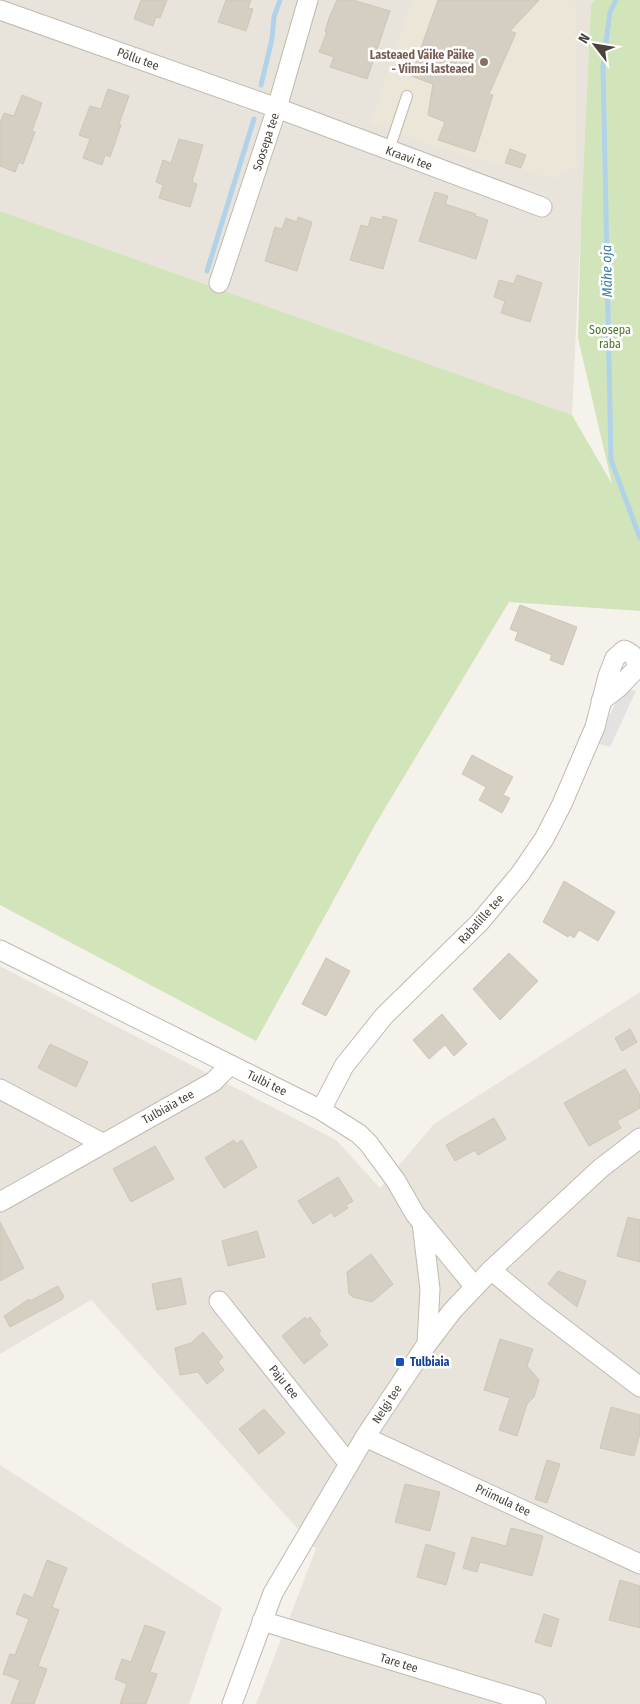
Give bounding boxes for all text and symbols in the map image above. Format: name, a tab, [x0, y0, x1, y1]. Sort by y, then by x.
north arrow	[570, 20, 620, 70]
text: N	[575, 31, 594, 47]
street label: Põllu tee	[115, 45, 161, 73]
place label: Lasteaed Väike Päike - Viimsi lasteaed	[370, 48, 474, 76]
marker: Lasteaed Väike Päike - Viimsi lasteaed	[478, 56, 490, 68]
street label: Soosepa tee	[250, 111, 282, 173]
street label: Kraavi tee	[384, 143, 434, 173]
water label: Mähe oja	[598, 245, 616, 297]
park label: Soosepa raba	[589, 323, 631, 351]
street label: Rabalille tee	[455, 892, 507, 946]
street label: Tulbi tee	[245, 1067, 289, 1099]
street label: Tulbiaia tee	[140, 1087, 196, 1127]
place label: Tulbiaia	[410, 1355, 450, 1369]
marker: Tulbiaia	[394, 1356, 406, 1368]
street label: Paju tee	[266, 1362, 302, 1402]
street label: Nelgi tee	[369, 1382, 405, 1426]
street label: Priimula tee	[473, 1481, 533, 1519]
street label: Tare tee	[378, 1651, 420, 1675]

